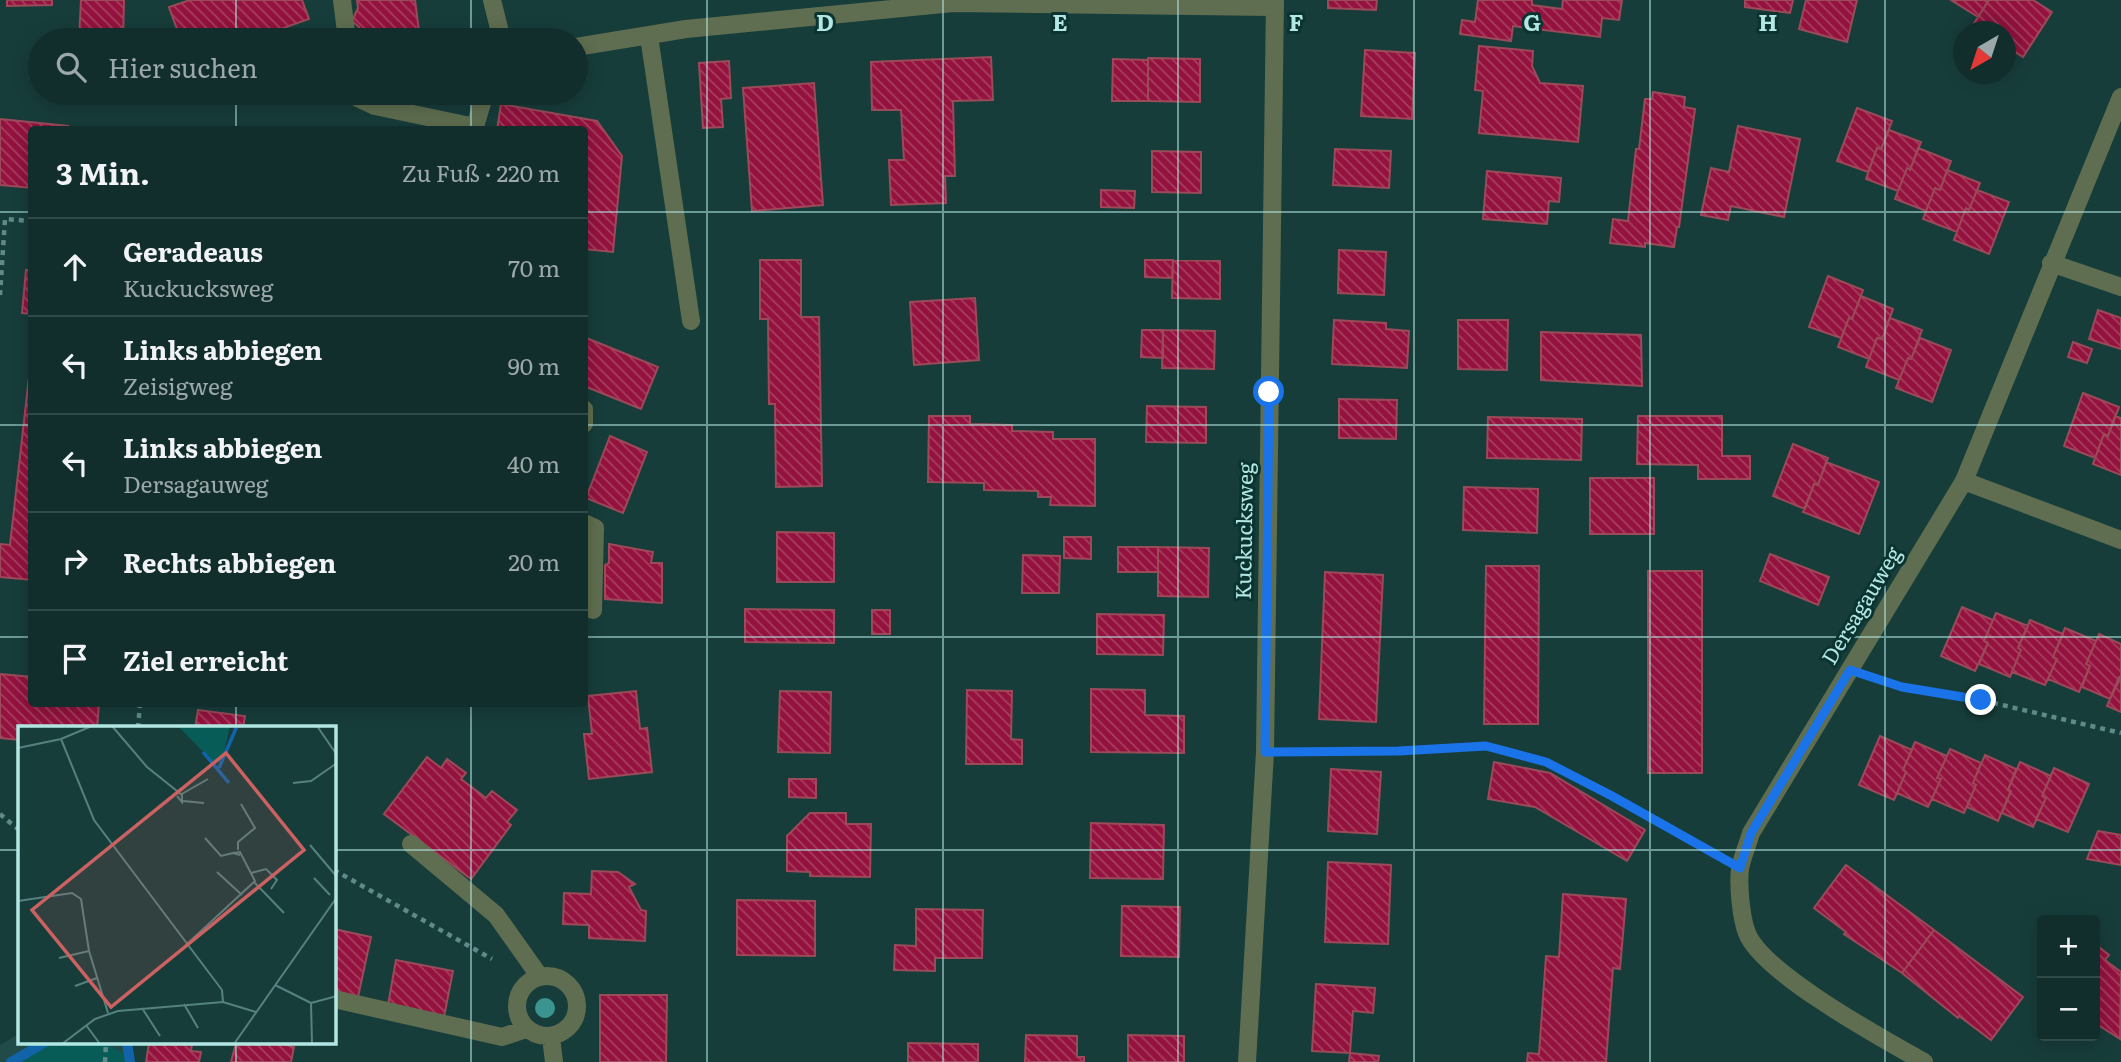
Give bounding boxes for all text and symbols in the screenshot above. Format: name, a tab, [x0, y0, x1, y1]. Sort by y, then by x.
text: D	[816, 4, 834, 38]
text: E	[1052, 4, 1068, 38]
text: F	[1289, 4, 1304, 38]
text: G	[1523, 4, 1541, 38]
text: H	[1758, 4, 1778, 38]
north arrow	[1953, 21, 2016, 84]
search box	[28, 28, 588, 105]
text: Hier suchen	[108, 47, 258, 86]
icon: search	[52, 48, 90, 86]
text: 3 Min.	[56, 150, 150, 194]
text: Zu Fuß · 220 m	[402, 155, 560, 189]
text: Geradeaus	[123, 231, 263, 270]
icon: ahead	[56, 248, 94, 286]
text: 70 m	[508, 250, 560, 284]
text: Kuckucksweg	[123, 270, 274, 304]
text: Links abbiegen	[123, 329, 322, 368]
icon: left	[56, 346, 94, 384]
text: 90 m	[508, 348, 560, 382]
text: Zeisigweg	[123, 368, 233, 402]
route start	[1253, 376, 1284, 407]
text: Links abbiegen	[123, 427, 322, 466]
icon: left	[56, 444, 94, 482]
text: 40 m	[507, 446, 560, 480]
street label: Kuckucksweg	[1226, 462, 1259, 600]
text: Dersagauweg	[123, 466, 269, 500]
street label: Dersagauweg	[1812, 539, 1908, 670]
icon: right	[56, 542, 94, 580]
text: Rechts abbiegen	[123, 542, 336, 581]
text: 20 m	[508, 544, 560, 578]
icon: arrive	[56, 640, 94, 678]
text: Ziel erreicht	[123, 640, 288, 679]
route end	[1965, 684, 1996, 715]
inset map	[18, 726, 336, 1044]
map controls	[2037, 915, 2100, 1041]
button: +	[2037, 915, 2100, 978]
button: −	[2037, 978, 2100, 1041]

